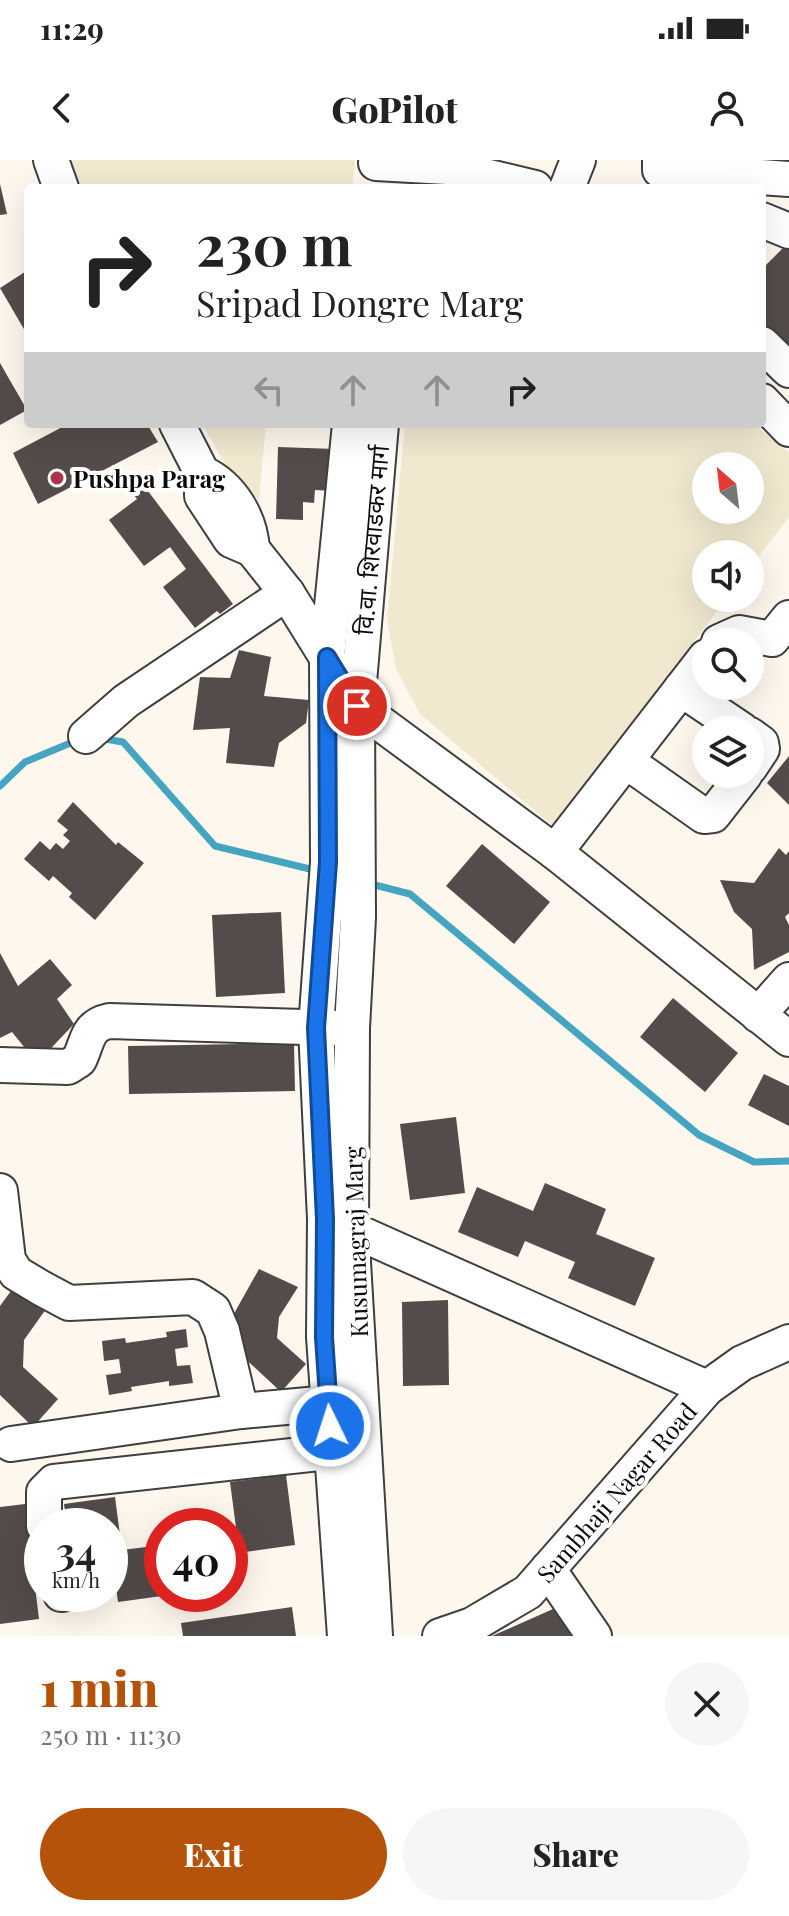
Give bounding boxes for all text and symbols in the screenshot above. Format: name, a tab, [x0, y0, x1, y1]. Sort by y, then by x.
text: 11:29	[40, 8, 104, 48]
text: GoPilot	[331, 84, 458, 132]
icon: back	[40, 86, 84, 130]
icon: person	[705, 86, 749, 130]
text: 230 m	[196, 206, 352, 281]
icon: right	[64, 216, 168, 320]
text: Sripad Dongre Marg	[196, 278, 523, 326]
icon: left	[247, 368, 291, 412]
icon: ahead	[331, 368, 375, 412]
icon: ahead	[415, 368, 459, 412]
icon: right	[499, 368, 543, 412]
street label: वि.वा. शिरवाडकर मार्ग	[347, 443, 395, 636]
north arrow	[692, 452, 764, 524]
map controls	[692, 452, 764, 788]
place label: Pushpa Parag	[73, 462, 226, 494]
marker: Pushpa Parag	[48, 469, 66, 487]
button: sound	[692, 540, 764, 612]
button: search	[692, 628, 764, 700]
pin	[323, 672, 391, 740]
icon: arrive	[335, 684, 379, 728]
button: layers	[692, 716, 764, 788]
street label: Kusumagraj Marg	[336, 1145, 374, 1338]
position arrow	[288, 1384, 372, 1468]
street label: Sambhaji Nagar Road	[529, 1395, 703, 1589]
speed limit sign: 40	[144, 1508, 248, 1612]
text: 34	[56, 1523, 96, 1576]
text: km/h	[52, 1566, 100, 1593]
text: 1 min	[40, 1655, 158, 1719]
button: close	[665, 1662, 749, 1746]
text: 250 m · 11:30	[40, 1717, 182, 1752]
button: Exit	[40, 1808, 387, 1900]
button: Share	[403, 1808, 749, 1900]

